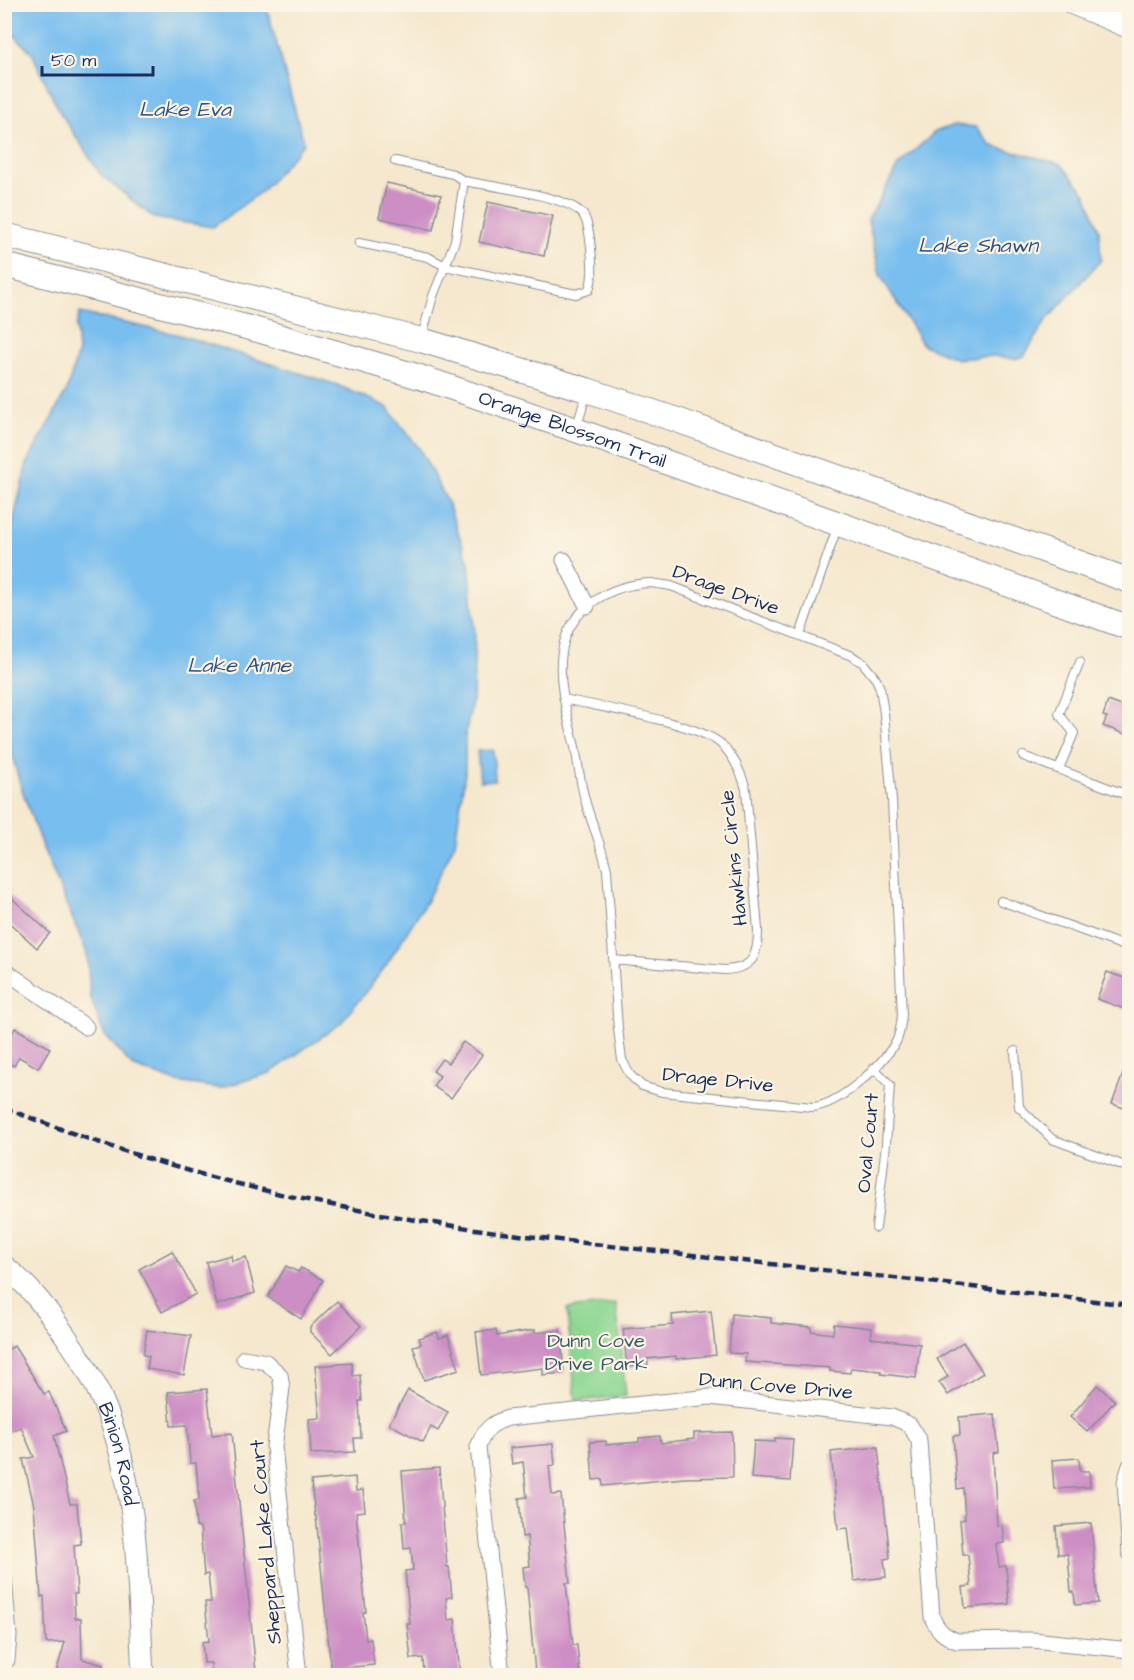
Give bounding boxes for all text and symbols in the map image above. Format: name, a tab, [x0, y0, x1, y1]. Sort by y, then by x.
scale bar	[42, 39, 153, 77]
text: 50 m	[51, 48, 96, 73]
water label: Lake Eva	[139, 95, 232, 124]
water label: Lake Shawn	[918, 231, 1039, 260]
street label: Orange Blossom Trail	[475, 384, 670, 475]
street label: Drage Drive	[668, 558, 783, 623]
water label: Lake Anne	[187, 651, 292, 680]
street label: Hawkins Circle	[713, 788, 755, 927]
street label: Drage Drive	[661, 1060, 775, 1101]
street label: Oval Court	[850, 1092, 886, 1194]
park label: Dunn Cove Drive Park	[545, 1327, 647, 1378]
street label: Dunn Cove Drive	[698, 1365, 854, 1407]
street label: Binion Road	[91, 1398, 145, 1507]
street label: Sheppard Lake Court	[243, 1439, 289, 1645]

